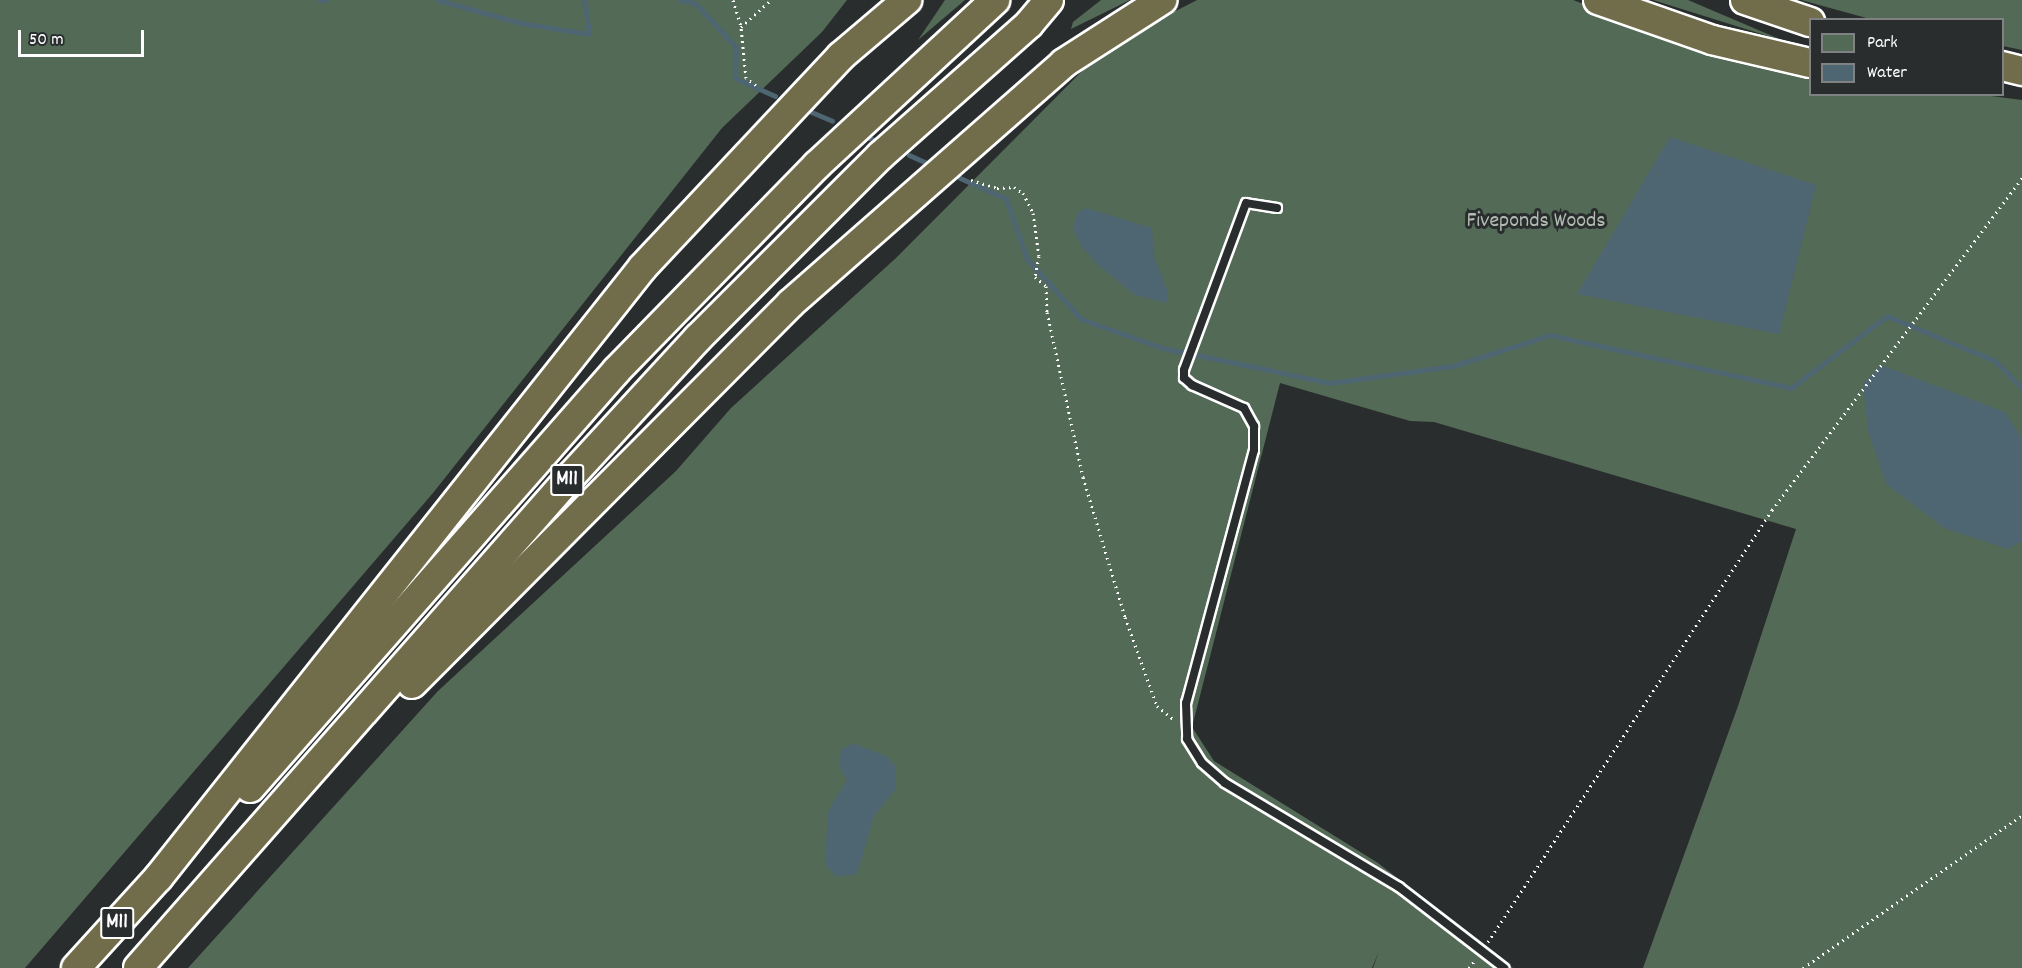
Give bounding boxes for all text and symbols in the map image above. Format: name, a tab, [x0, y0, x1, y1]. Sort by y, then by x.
scale bar	[21, 18, 147, 56]
legend	[1809, 18, 2004, 96]
text: 50 m	[29, 28, 64, 53]
text: Park	[1867, 31, 1898, 56]
text: Water	[1867, 61, 1907, 86]
park label: Fiveponds Woods	[1466, 209, 1606, 235]
road number: M11	[549, 462, 585, 498]
road number: M11	[99, 905, 135, 941]

